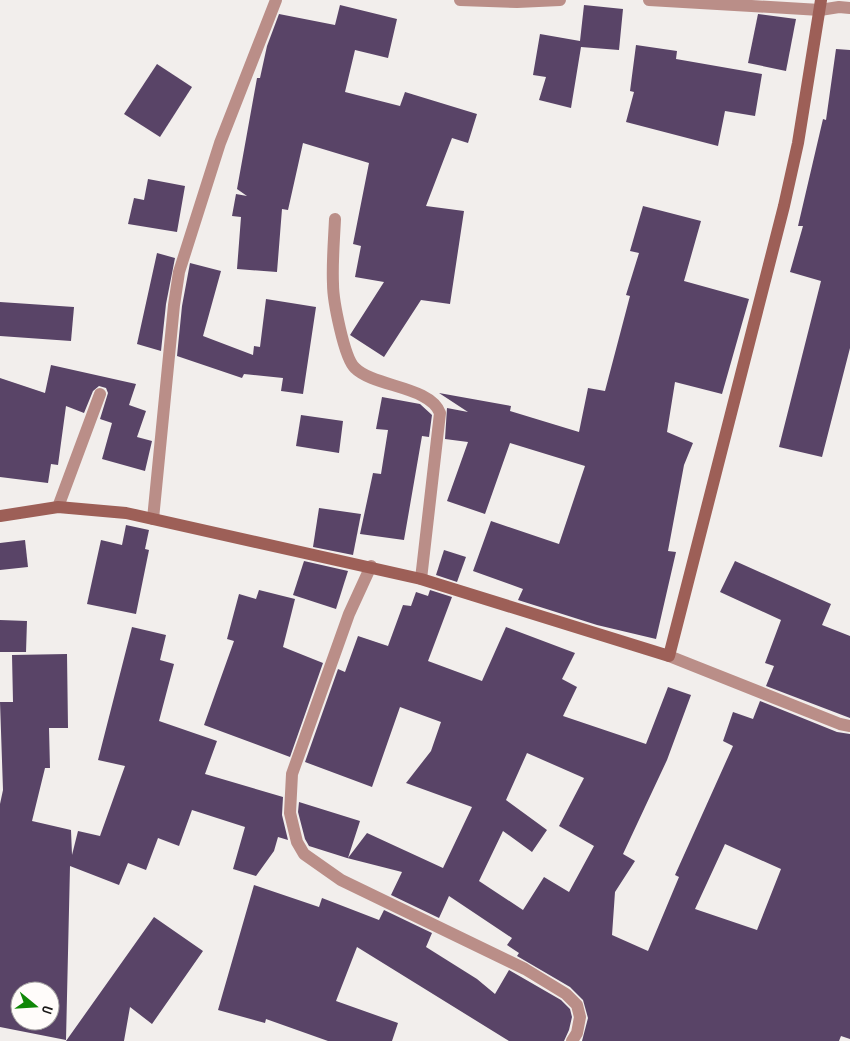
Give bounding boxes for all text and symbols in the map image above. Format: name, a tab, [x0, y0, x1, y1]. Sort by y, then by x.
north arrow	[10, 981, 60, 1031]
text: U	[38, 1004, 57, 1016]

